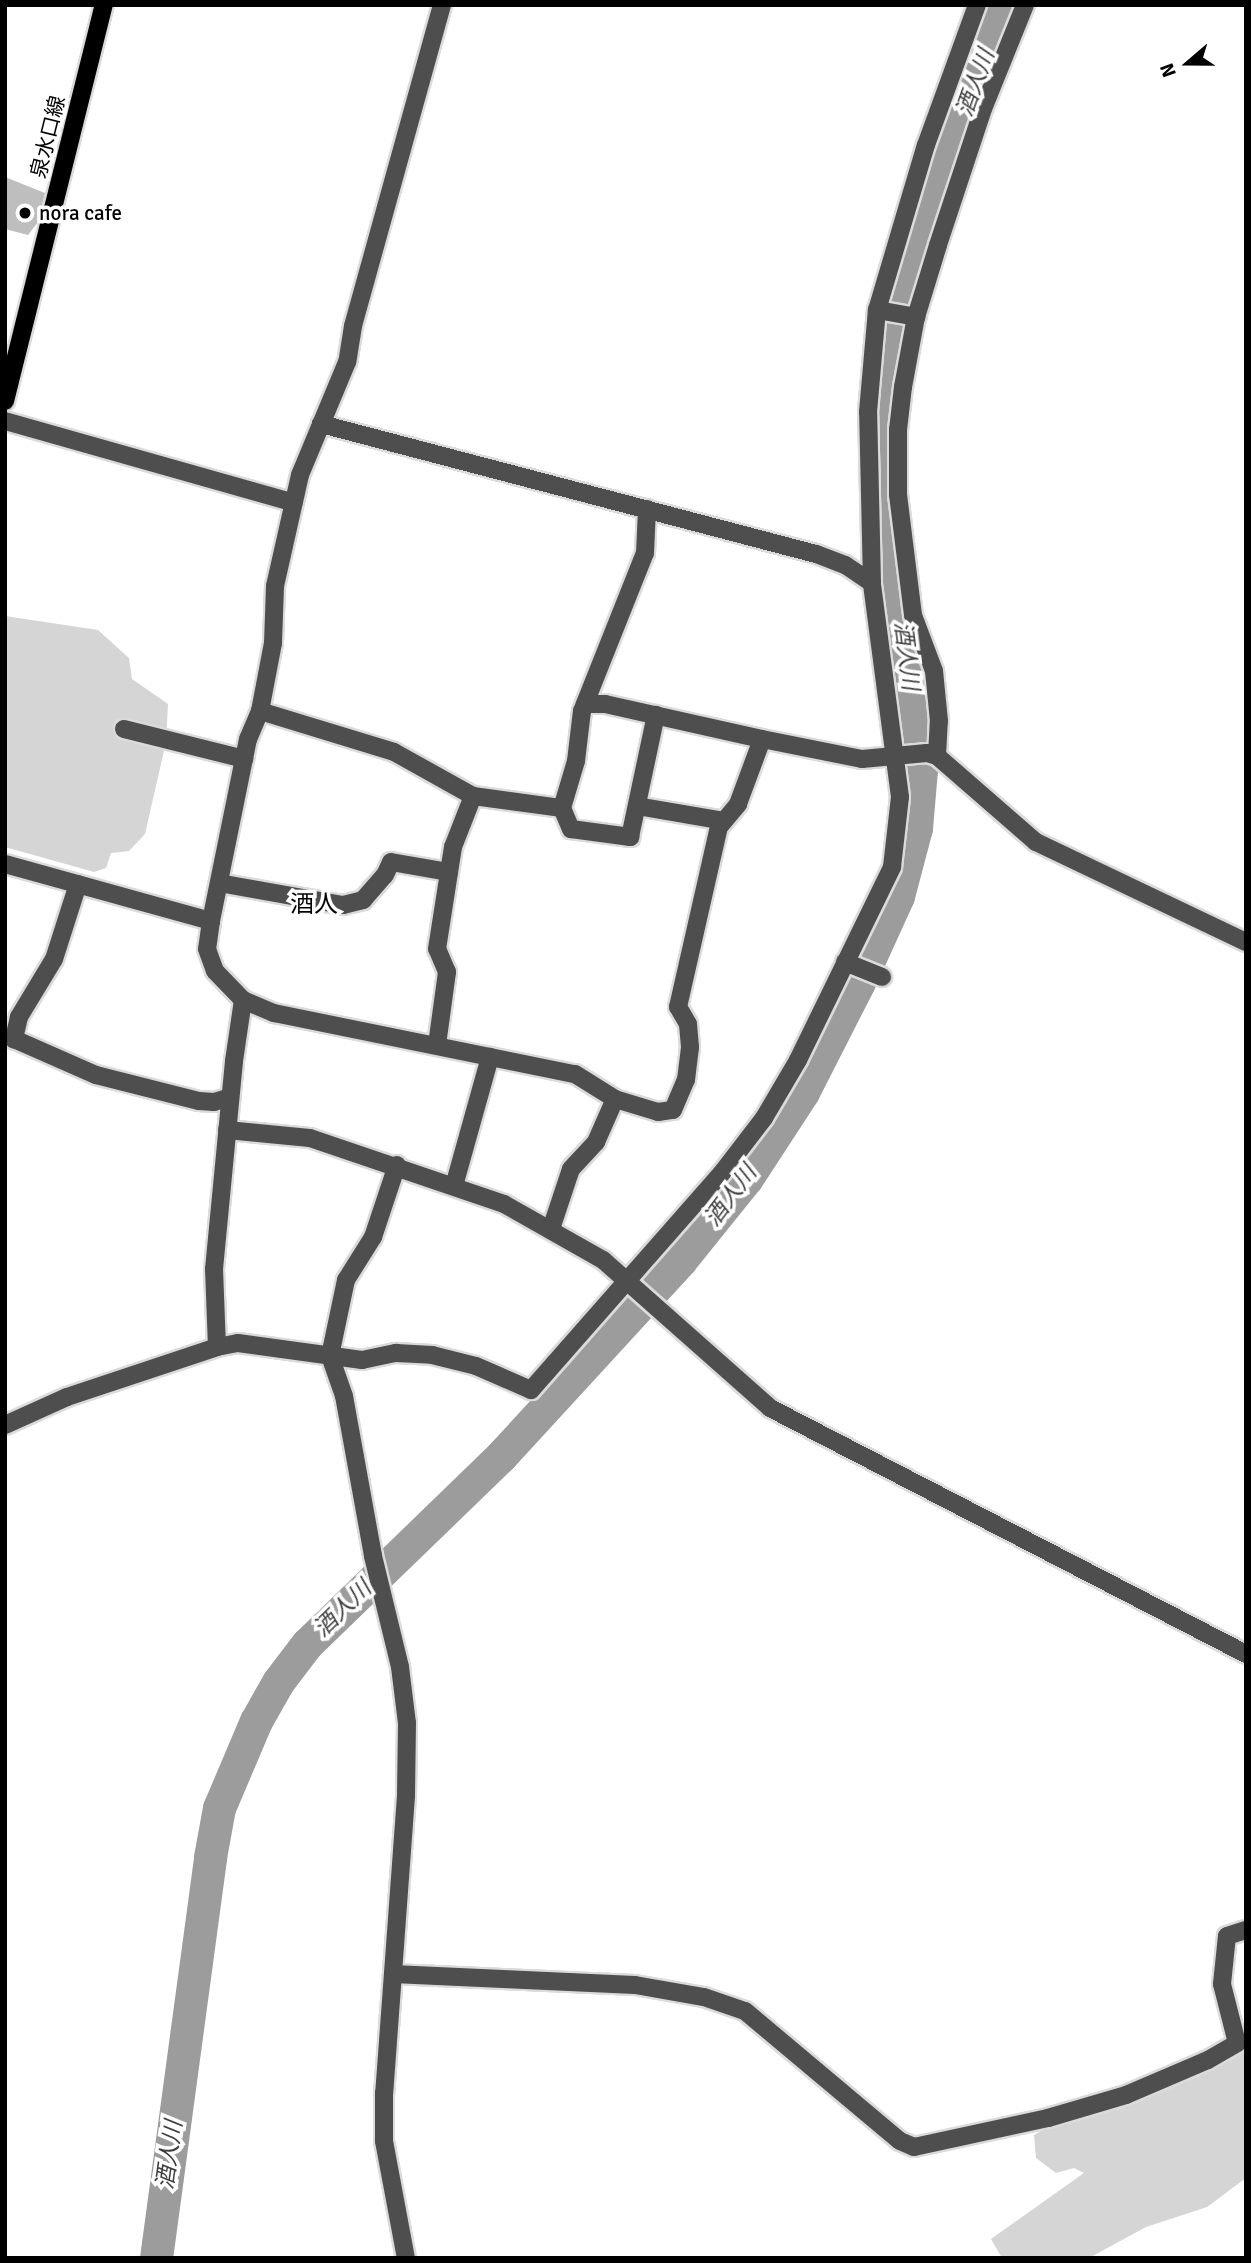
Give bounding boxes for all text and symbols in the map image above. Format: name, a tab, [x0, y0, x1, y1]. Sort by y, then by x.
north arrow	[1153, 28, 1223, 98]
water label: 酒人川	[951, 46, 1001, 120]
text: N	[1155, 60, 1182, 80]
street label: 泉水口線	[26, 93, 70, 181]
place label: nora cafe	[39, 200, 122, 226]
marker: nora cafe	[17, 205, 33, 221]
water label: 酒人川	[888, 620, 924, 692]
district label: 酒人	[290, 891, 338, 919]
water label: 酒人川	[699, 1160, 763, 1232]
water label: 酒人川	[309, 1575, 377, 1643]
water label: 酒人川	[152, 2119, 188, 2191]

